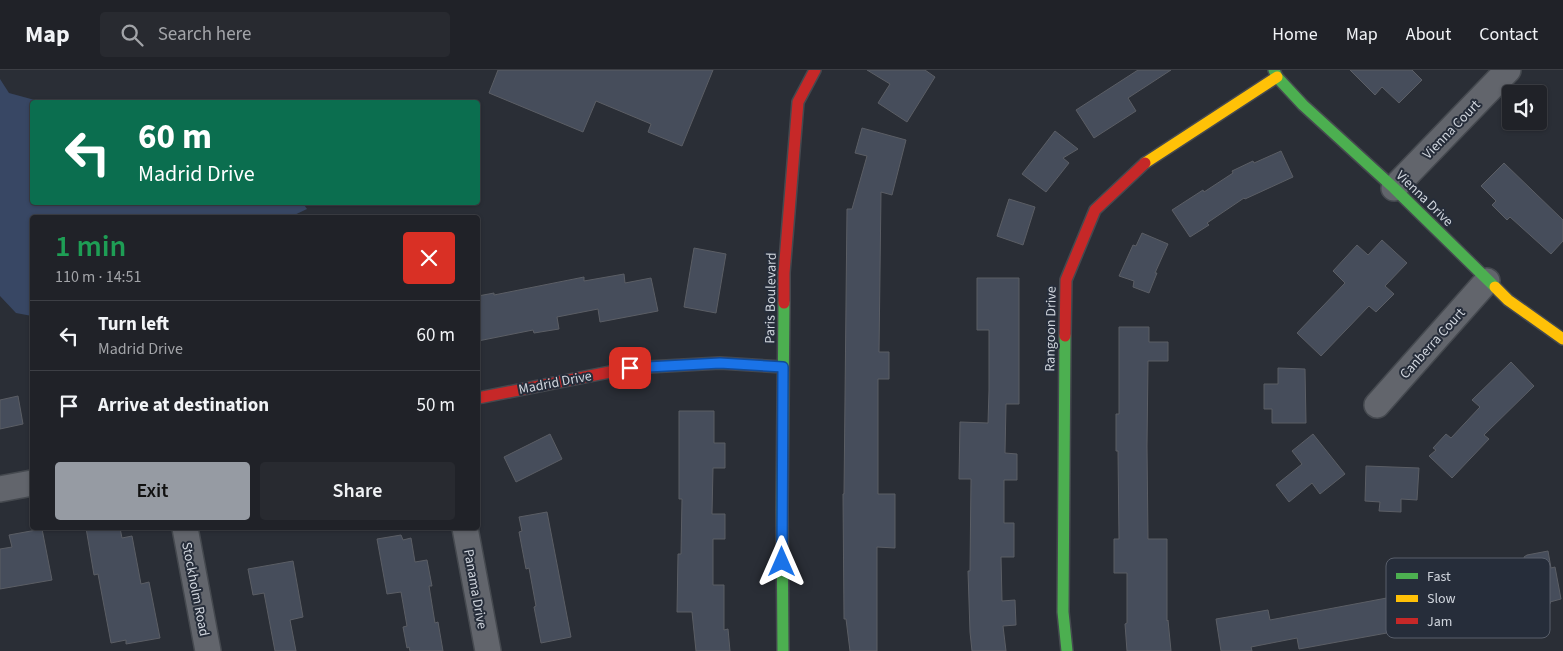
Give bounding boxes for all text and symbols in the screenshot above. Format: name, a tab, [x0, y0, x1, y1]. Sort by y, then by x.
search box	[100, 12, 450, 57]
text: Map	[25, 17, 70, 52]
icon: search	[118, 21, 146, 49]
text: Search here	[158, 21, 251, 48]
text: Home	[1272, 22, 1318, 47]
text: Map	[1346, 22, 1378, 47]
text: About	[1406, 22, 1451, 47]
text: Contact	[1479, 22, 1538, 47]
map controls	[1502, 85, 1547, 130]
button: sound	[1502, 85, 1547, 130]
street label: Vienna Court	[1418, 95, 1485, 164]
text: 60 m	[138, 112, 212, 162]
icon: left	[55, 120, 120, 185]
text: Madrid Drive	[138, 158, 255, 190]
street label: Vienna Drive	[1391, 166, 1458, 231]
text: 1 min	[55, 225, 126, 268]
button: close	[403, 232, 455, 284]
street label: Paris Boulevard	[760, 252, 782, 344]
text: 110 m · 14:51	[55, 266, 142, 288]
street label: Rangoon Drive	[1040, 286, 1062, 372]
street label: Canberra Court	[1395, 304, 1470, 384]
text: Turn left	[98, 311, 169, 338]
icon: left	[55, 322, 83, 350]
text: 60 m	[417, 322, 455, 349]
text: Madrid Drive	[98, 338, 183, 360]
pin	[609, 347, 651, 389]
icon: arrive	[616, 354, 644, 382]
street label: Madrid Drive	[517, 366, 594, 400]
icon: arrive	[55, 392, 83, 420]
text: Arrive at destination	[98, 392, 269, 419]
text: 50 m	[417, 392, 455, 419]
button: Exit	[55, 462, 250, 520]
button: Share	[260, 462, 455, 520]
position arrow	[755, 535, 807, 587]
street label: Stockholm Road	[176, 540, 214, 638]
street label: Panama Drive	[458, 548, 492, 631]
legend	[1386, 558, 1550, 638]
text: Fast	[1427, 567, 1451, 587]
text: Slow	[1427, 589, 1456, 609]
text: Jam	[1427, 612, 1452, 632]

